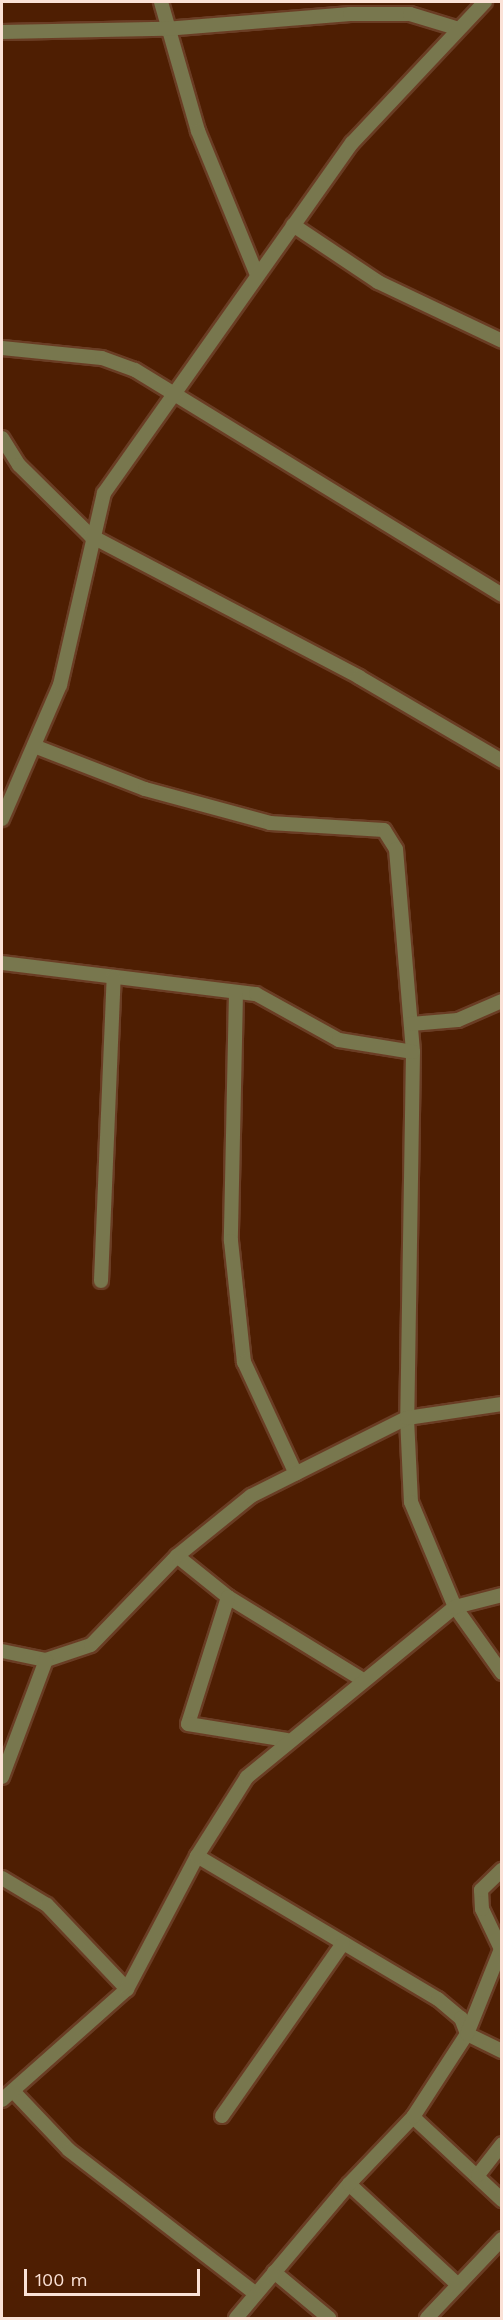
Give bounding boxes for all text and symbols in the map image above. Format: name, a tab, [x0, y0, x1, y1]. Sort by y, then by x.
scale bar	[27, 2257, 202, 2295]
text: 100 m	[35, 2269, 88, 2290]

